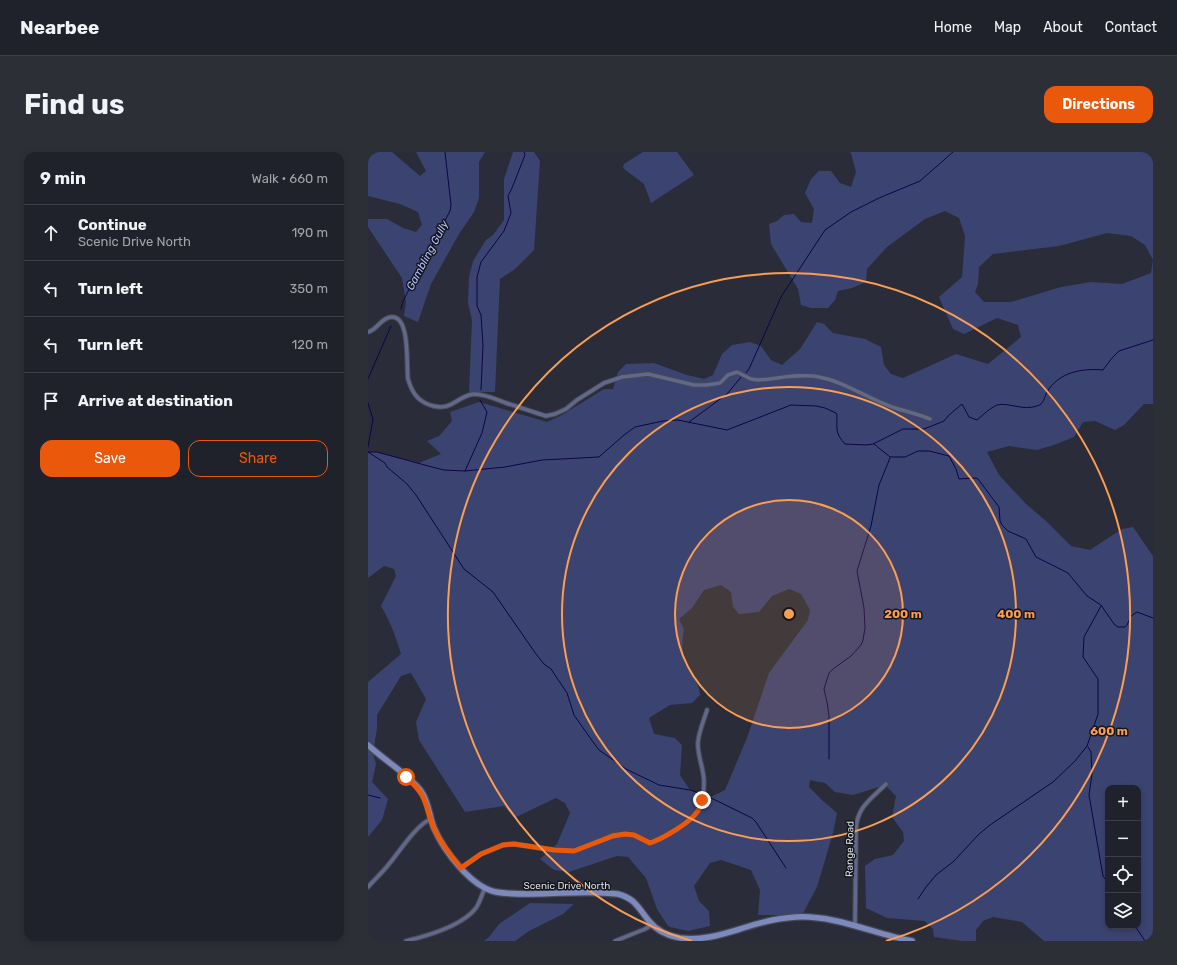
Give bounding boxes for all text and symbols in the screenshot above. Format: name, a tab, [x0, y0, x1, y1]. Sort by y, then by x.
text: Nearbee	[20, 16, 99, 39]
text: Home	[934, 19, 972, 36]
text: Map	[994, 19, 1021, 36]
text: About	[1043, 19, 1083, 36]
text: Contact	[1105, 19, 1157, 36]
button: Directions	[1044, 86, 1153, 123]
text: Find us	[24, 88, 124, 121]
text: 9 min	[40, 168, 86, 188]
text: Walk · 660 m	[252, 171, 328, 186]
text: Continue	[78, 216, 147, 234]
water label: Gambling Gully	[404, 217, 452, 292]
icon: ahead	[40, 222, 62, 244]
text: 190 m	[292, 225, 328, 240]
text: Scenic Drive North	[78, 234, 191, 249]
icon: left	[40, 278, 62, 300]
text: Turn left	[78, 280, 143, 298]
text: 350 m	[289, 281, 328, 296]
icon: left	[40, 334, 62, 356]
text: Turn left	[78, 336, 143, 354]
text: 120 m	[292, 337, 328, 352]
icon: arrive	[40, 390, 62, 412]
text: Arrive at destination	[78, 392, 233, 410]
button: Save	[40, 440, 180, 477]
button: Share	[188, 440, 328, 477]
centre of rings	[782, 607, 796, 621]
text: 200 m	[884, 607, 922, 621]
text: 400 m	[997, 607, 1035, 621]
text: 600 m	[1090, 724, 1128, 738]
route start	[397, 768, 415, 786]
map controls	[1105, 785, 1141, 929]
button: +	[1105, 785, 1141, 821]
route end	[693, 791, 711, 809]
street label: Range Road	[844, 821, 856, 877]
button: −	[1105, 821, 1141, 857]
button: locate	[1105, 857, 1141, 893]
street label: Scenic Drive North	[524, 880, 610, 892]
button: layers	[1105, 893, 1141, 929]

